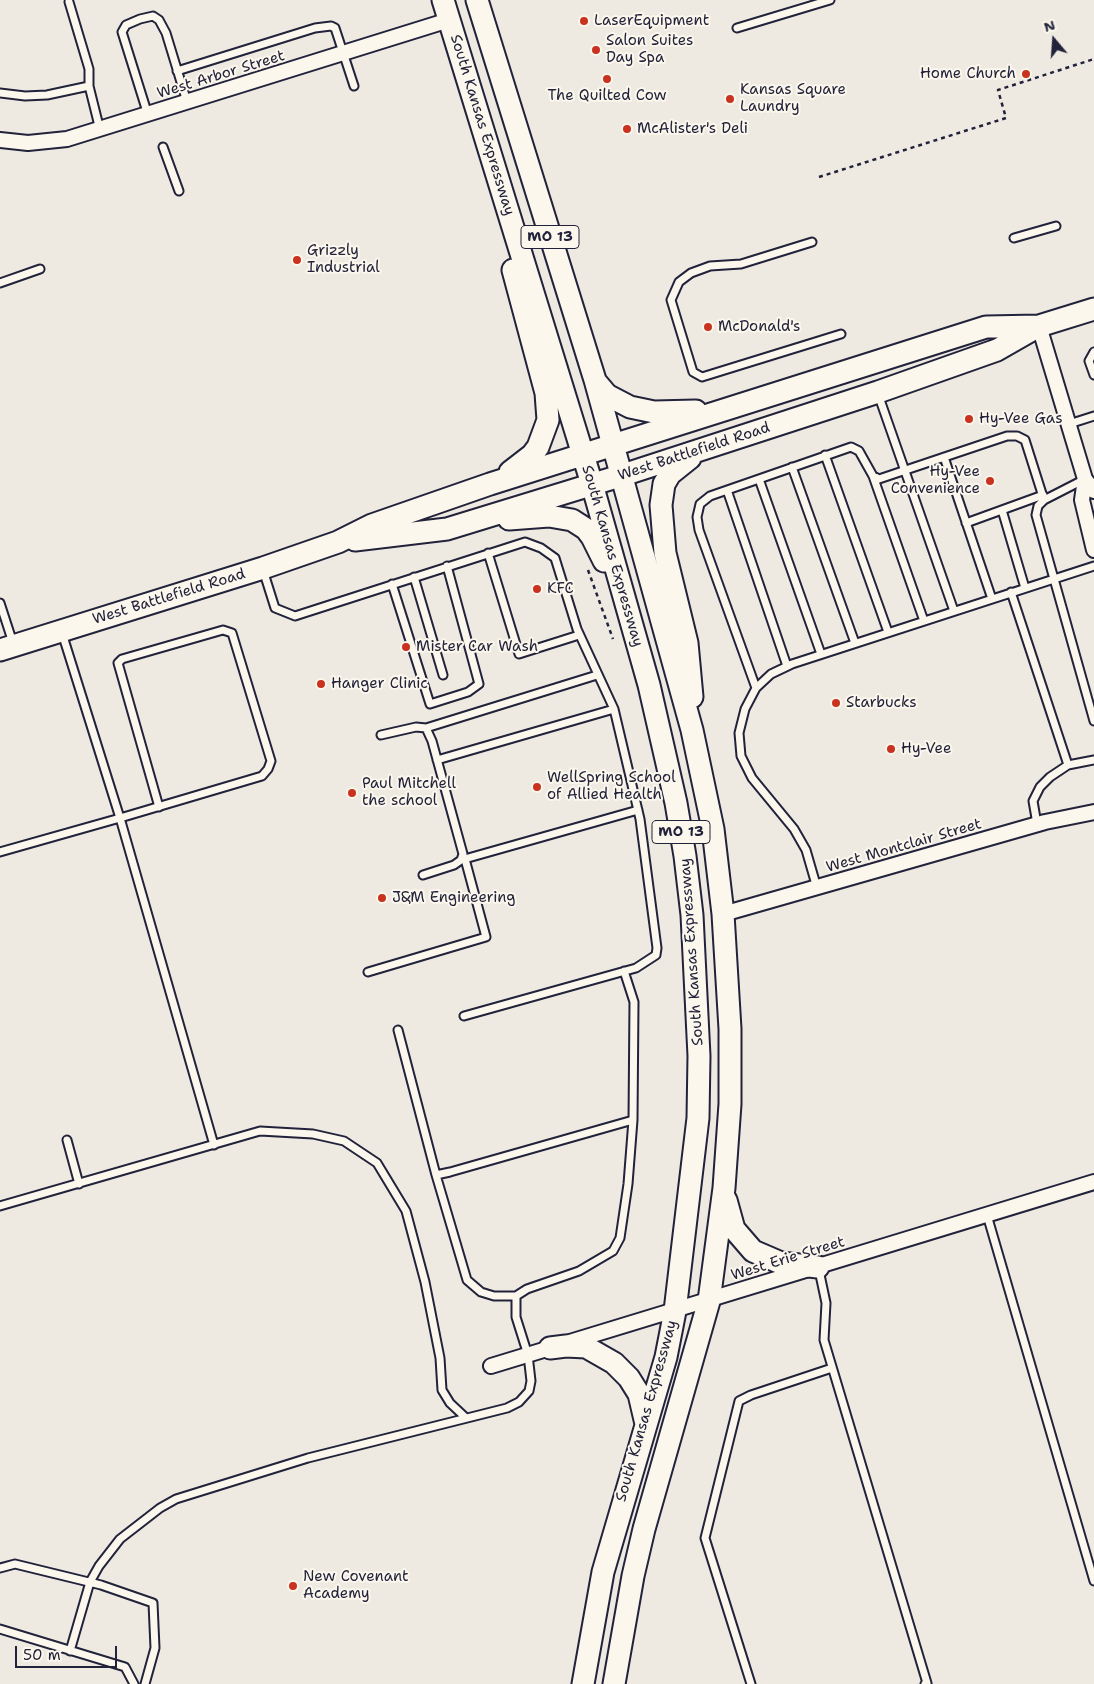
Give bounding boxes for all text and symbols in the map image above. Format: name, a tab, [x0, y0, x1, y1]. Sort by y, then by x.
place label: LaserEquipment	[594, 12, 709, 30]
marker: LaserEquipment	[578, 15, 590, 27]
north arrow	[1029, 15, 1079, 65]
text: N	[1041, 15, 1057, 36]
street label: South Kansas Expressway	[446, 32, 518, 218]
place label: Salon Suites Day Spa	[606, 32, 694, 67]
marker: Salon Suites Day Spa	[590, 44, 602, 56]
street label: West Arbor Street	[155, 47, 287, 103]
place label: Home Church	[920, 65, 1016, 83]
marker: Home Church	[1020, 68, 1032, 80]
marker: The Quilted Cow	[601, 73, 613, 85]
place label: Kansas Square Laundry	[740, 81, 846, 116]
place label: The Quilted Cow	[547, 87, 667, 105]
marker: Kansas Square Laundry	[724, 93, 736, 105]
place label: McAlister's Deli	[637, 120, 748, 138]
marker: McAlister's Deli	[621, 123, 633, 135]
road number: MO 13	[521, 226, 579, 248]
place label: Grizzly Industrial	[307, 242, 380, 277]
marker: Grizzly Industrial	[291, 254, 303, 266]
place label: McDonald's	[718, 318, 800, 336]
marker: McDonald's	[702, 321, 714, 333]
place label: Hy-Vee Gas	[979, 410, 1063, 428]
marker: Hy-Vee Gas	[963, 413, 975, 425]
street label: West Battlefield Road	[616, 419, 772, 485]
street label: South Kansas Expressway	[577, 463, 647, 649]
place label: Hy-Vee Convenience	[891, 463, 980, 498]
marker: Hy-Vee Convenience	[984, 475, 996, 487]
street label: West Battlefield Road	[90, 565, 248, 629]
place label: KFC	[547, 580, 574, 598]
marker: KFC	[531, 583, 543, 595]
place label: Mister Car Wash	[416, 638, 538, 656]
marker: Mister Car Wash	[400, 641, 412, 653]
place label: Hanger Clinic	[331, 675, 428, 693]
marker: Hanger Clinic	[315, 678, 327, 690]
place label: Starbucks	[846, 694, 917, 712]
marker: Starbucks	[830, 697, 842, 709]
place label: Hy-Vee	[901, 740, 951, 758]
marker: Hy-Vee	[885, 743, 897, 755]
place label: WellSpring School of Allied Health	[547, 769, 676, 804]
place label: Paul Mitchell the school	[362, 775, 456, 810]
marker: WellSpring School of Allied Health	[531, 781, 543, 793]
marker: Paul Mitchell the school	[346, 787, 358, 799]
street label: West Montclair Street	[824, 815, 984, 877]
road number: MO 13	[652, 820, 710, 844]
street label: South Kansas Expressway	[676, 858, 708, 1046]
place label: J&M Engineering	[392, 889, 515, 907]
marker: J&M Engineering	[376, 892, 388, 904]
street label: West Erie Street	[729, 1233, 847, 1285]
street label: South Kansas Expressway	[612, 1318, 682, 1504]
place label: New Covenant Academy	[303, 1568, 409, 1603]
marker: New Covenant Academy	[287, 1580, 299, 1592]
scale bar	[18, 1636, 120, 1668]
text: 50 m	[23, 1645, 61, 1665]

